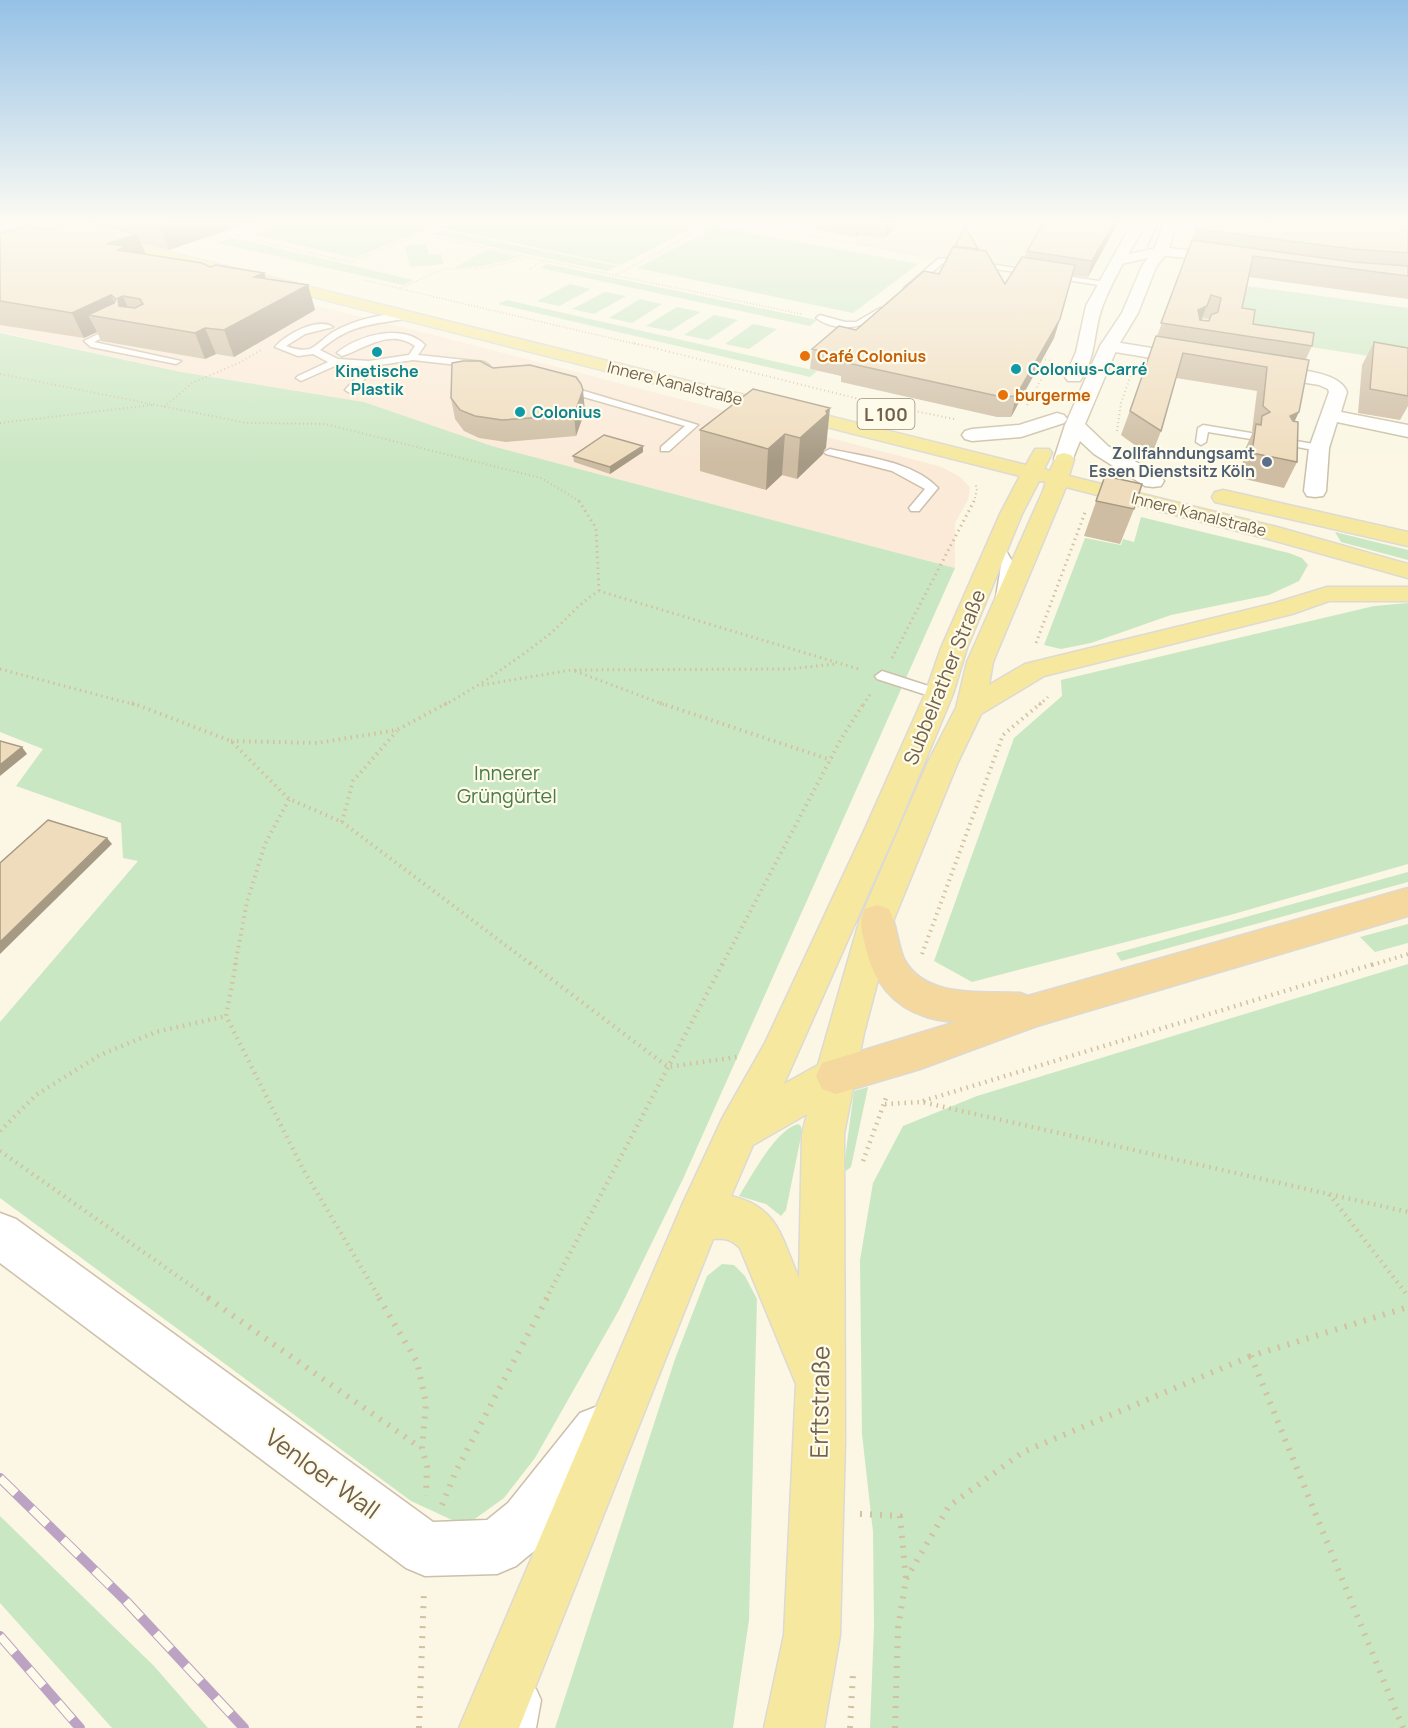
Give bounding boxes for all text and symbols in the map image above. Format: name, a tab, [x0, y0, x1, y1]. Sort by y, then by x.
marker: Kinetische Plastik	[370, 345, 384, 359]
place label: Café Colonius	[817, 345, 926, 367]
marker: Café Colonius	[798, 349, 812, 363]
street label: Innere Kanalstraße	[605, 356, 745, 410]
place label: Colonius-Carré	[1028, 358, 1148, 380]
place label: Kinetische Plastik	[335, 360, 419, 400]
marker: Colonius-Carré	[1009, 362, 1023, 376]
place label: burgerme	[1015, 384, 1091, 406]
marker: burgerme	[996, 388, 1010, 402]
road number: L 100	[858, 399, 914, 429]
place label: Colonius	[532, 401, 602, 423]
marker: Colonius	[513, 405, 527, 419]
place label: Zollfahndungsamt Essen Dienstsitz Köln	[1089, 442, 1255, 482]
marker: Zollfahndungsamt Essen Dienstsitz Köln	[1260, 455, 1274, 469]
street label: Innere Kanalstraße	[1129, 487, 1269, 541]
street label: Subbelrather Straße	[896, 585, 992, 769]
park label: Innerer Grüngürtel	[457, 759, 557, 809]
street label: Erftstraße	[802, 1345, 836, 1459]
street label: Venloer Wall	[259, 1420, 387, 1526]

